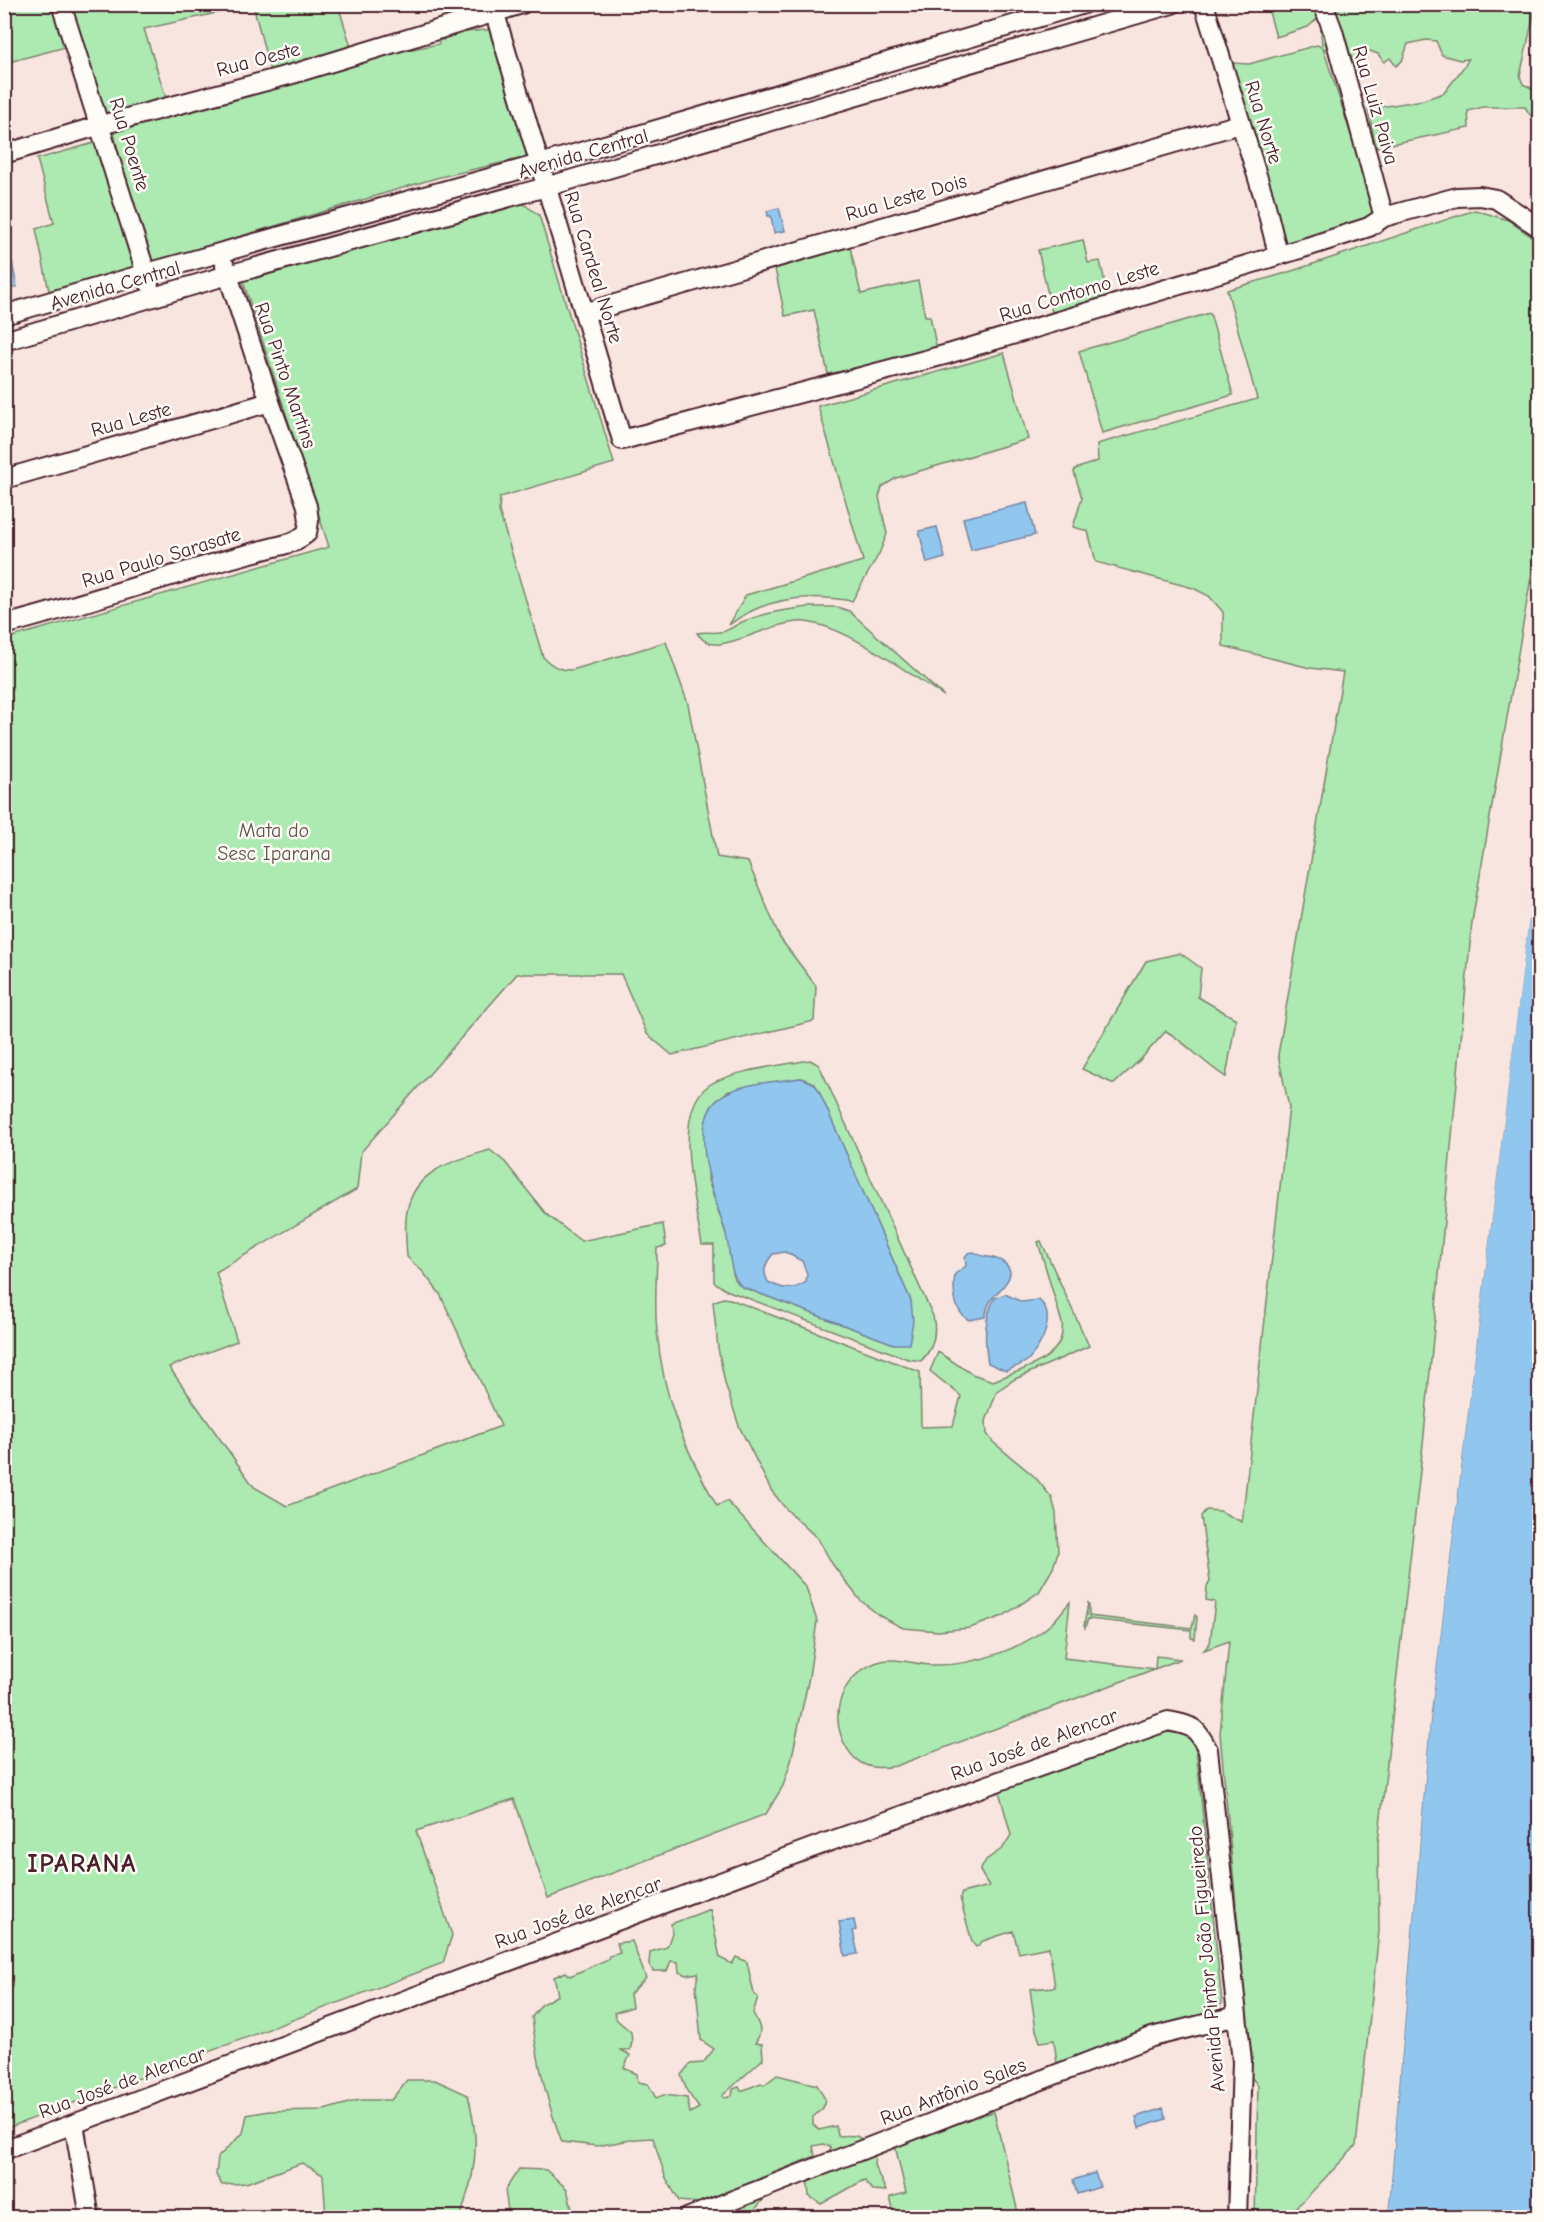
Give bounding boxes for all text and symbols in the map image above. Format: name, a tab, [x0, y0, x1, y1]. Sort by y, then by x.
street label: Rua Oeste	[214, 37, 302, 82]
street label: Rua Luiz Paiva	[1348, 43, 1403, 167]
street label: Rua Norte	[1240, 78, 1287, 167]
street label: Rua Poente	[104, 95, 155, 194]
street label: Avenida Central	[515, 124, 651, 183]
street label: Rua Leste Dois	[843, 169, 969, 226]
street label: Rua Cardeal Norte	[559, 188, 628, 346]
street label: Avenida Central	[47, 256, 183, 315]
street label: Rua Contomo Leste	[997, 256, 1162, 327]
street label: Rua Pinto Martins	[250, 299, 321, 451]
street label: Rua Leste	[88, 397, 174, 442]
street label: Rua Paulo Sarasate	[79, 522, 243, 593]
park label: Mata do Sesc Iparana	[217, 819, 331, 865]
street label: Rua José de Alencar	[948, 1704, 1121, 1785]
street label: Avenida Pintor João Figueiredo	[1183, 1825, 1230, 2093]
district label: IPARANA	[27, 1849, 137, 1879]
street label: Rua José de Alencar	[492, 1872, 665, 1953]
street label: Rua José de Alencar	[36, 2042, 209, 2123]
street label: Rua Antônio Sales	[877, 2053, 1029, 2130]

